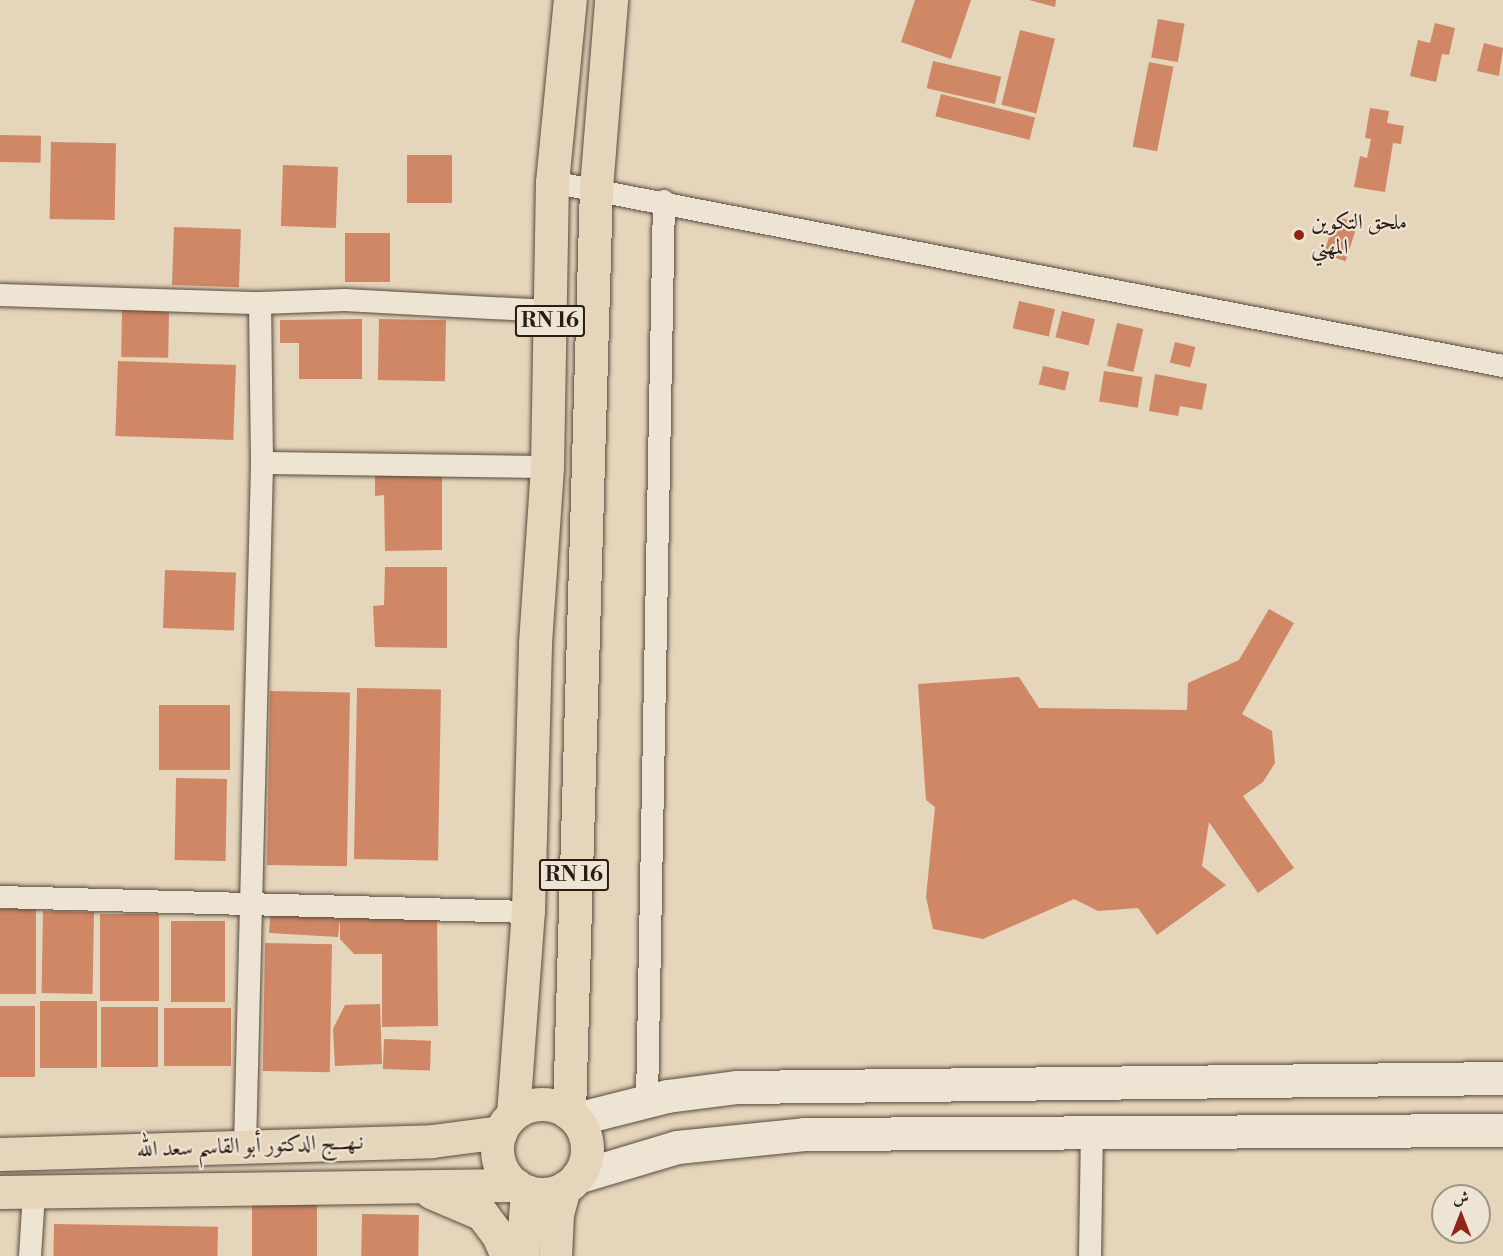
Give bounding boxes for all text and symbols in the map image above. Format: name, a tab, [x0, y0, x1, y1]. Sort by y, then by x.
place label: ملحق التكوين المهني	[1311, 209, 1407, 260]
marker: ملحق التكوين المهني	[1292, 228, 1306, 242]
road number: RN 16	[514, 303, 586, 339]
road number: RN 16	[538, 857, 610, 893]
street label: نـهـــج الدكتور أبو القاسم سعد الله	[136, 1129, 364, 1163]
north arrow	[1431, 1184, 1491, 1244]
text: ش	[1453, 1188, 1469, 1208]

